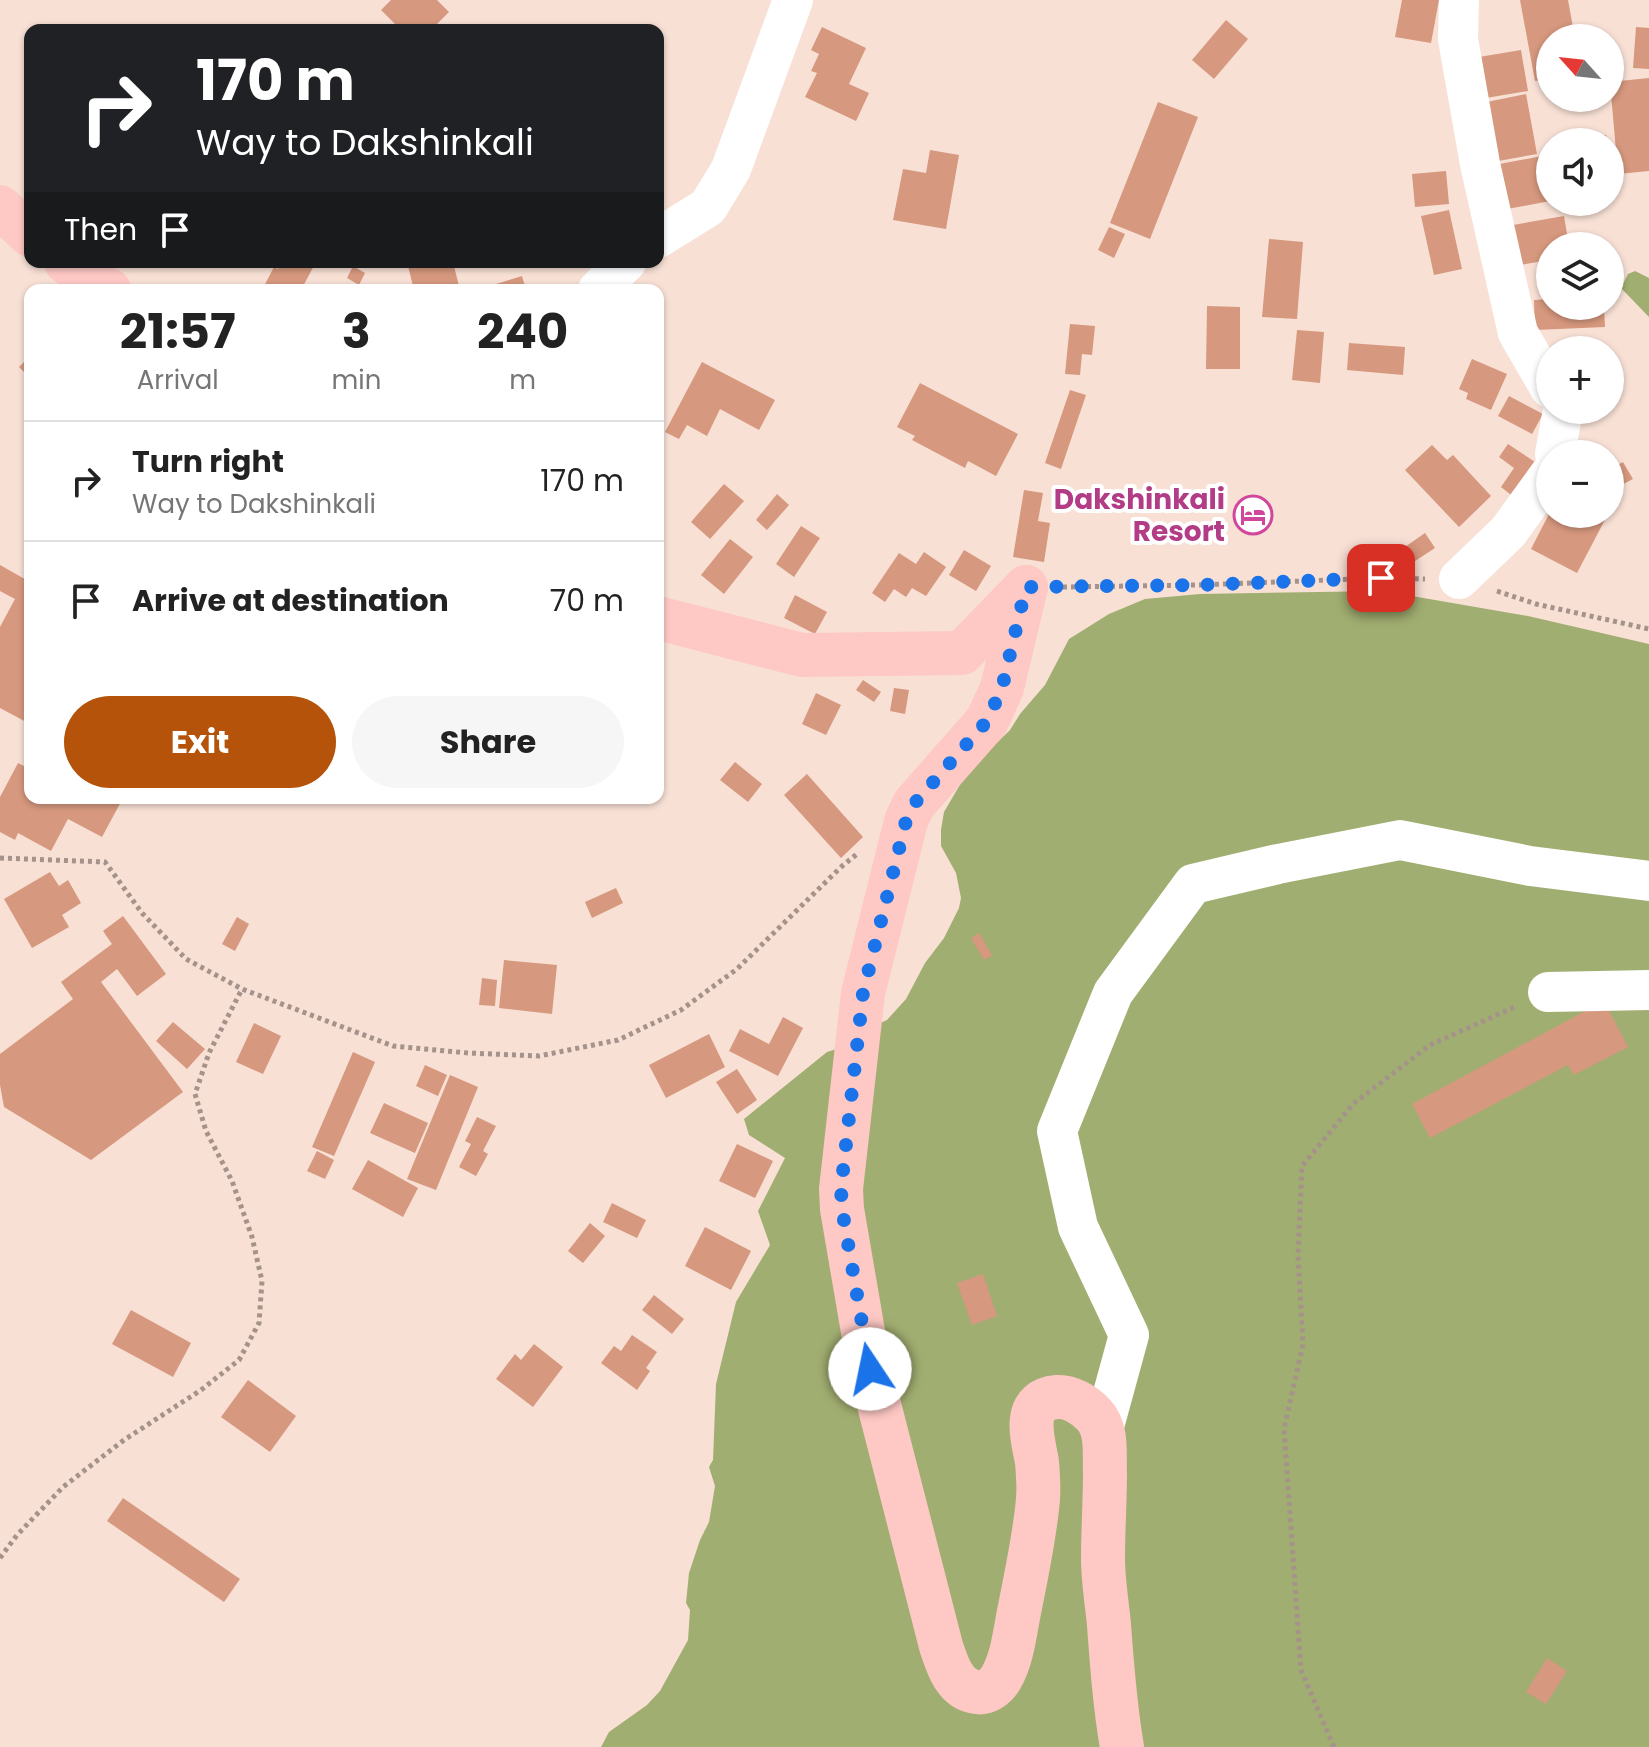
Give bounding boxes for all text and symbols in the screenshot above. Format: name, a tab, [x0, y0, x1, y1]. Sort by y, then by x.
north arrow	[1536, 24, 1624, 112]
map controls	[1536, 24, 1624, 528]
text: 170 m	[196, 41, 355, 120]
icon: right	[64, 56, 168, 160]
text: Way to Dakshinkali	[196, 117, 534, 168]
button: sound	[1536, 128, 1624, 216]
text: Then	[64, 208, 137, 251]
icon: arrive	[153, 208, 197, 252]
button: layers	[1536, 232, 1624, 320]
text: 21:57	[120, 298, 236, 365]
text: 3	[342, 298, 371, 365]
text: 240	[477, 298, 568, 365]
button: +	[1536, 336, 1624, 424]
text: Arrival	[137, 362, 219, 398]
text: min	[331, 362, 381, 398]
text: m	[509, 362, 536, 398]
text: Turn right	[132, 440, 284, 483]
button: −	[1536, 440, 1624, 528]
icon: right	[64, 459, 108, 503]
text: 170 m	[540, 459, 624, 502]
place label: Dakshinkali Resort	[1054, 480, 1225, 551]
text: Way to Dakshinkali	[132, 486, 376, 522]
hotel icon: Dakshinkali Resort	[1232, 494, 1274, 536]
pin	[1347, 544, 1415, 612]
icon: arrive	[1359, 556, 1403, 600]
icon: arrive	[64, 579, 108, 623]
text: Arrive at destination	[132, 579, 449, 622]
text: 70 m	[550, 579, 624, 622]
button: Exit	[64, 696, 336, 788]
button: Share	[352, 696, 624, 788]
position arrow	[828, 1327, 912, 1411]

